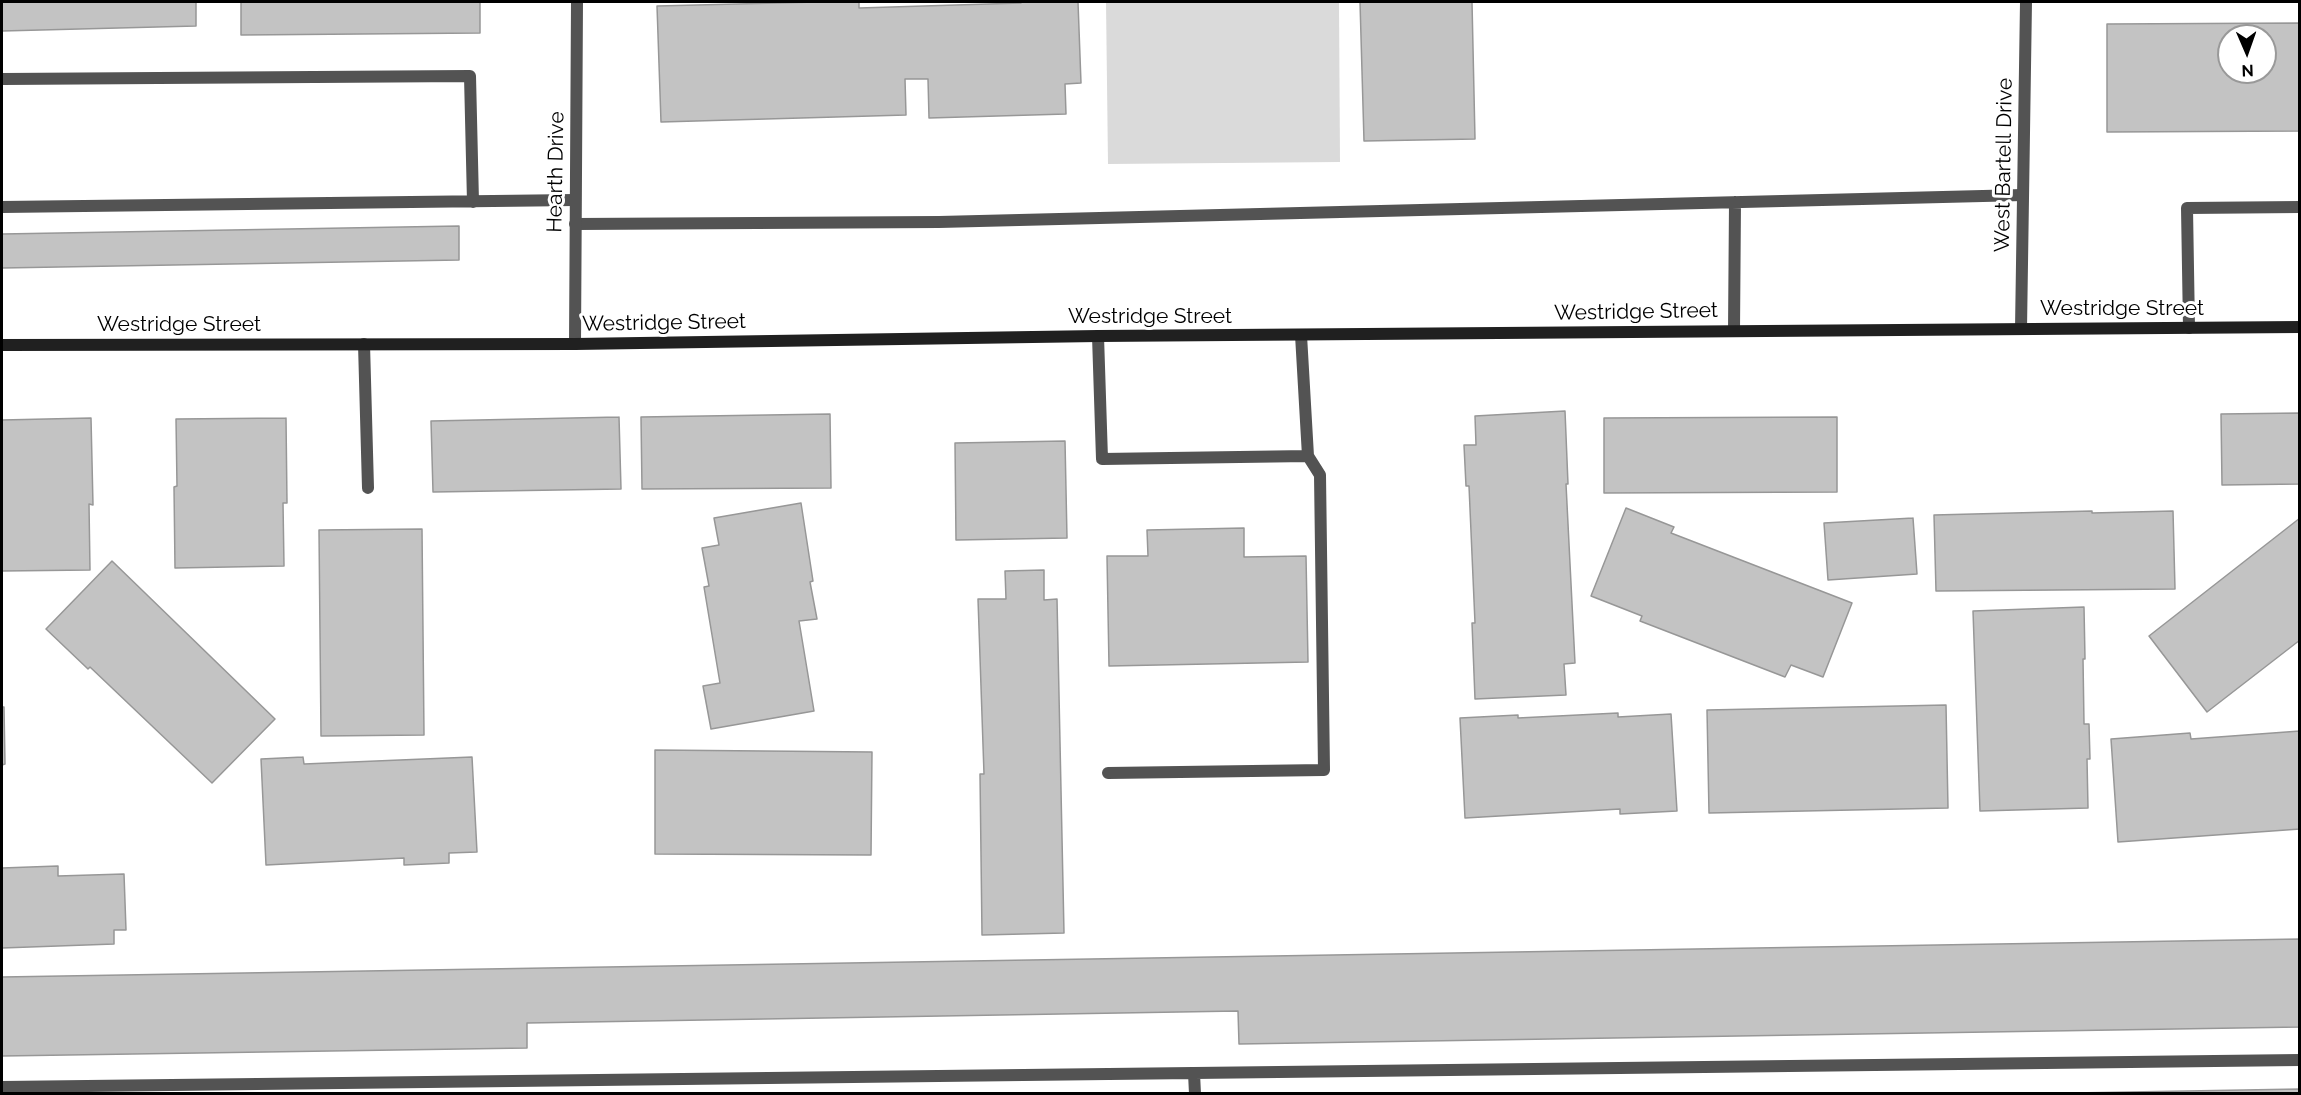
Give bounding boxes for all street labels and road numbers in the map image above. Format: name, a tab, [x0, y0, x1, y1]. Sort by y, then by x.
street label: West Bartell Drive	[1990, 78, 2018, 252]
street label: Hearth Drive	[542, 111, 570, 233]
street label: Westridge Street	[2040, 296, 2204, 322]
street label: Westridge Street	[1554, 298, 1718, 326]
street label: Westridge Street	[1068, 304, 1232, 330]
street label: Westridge Street	[582, 309, 746, 337]
street label: Westridge Street	[97, 312, 261, 338]

